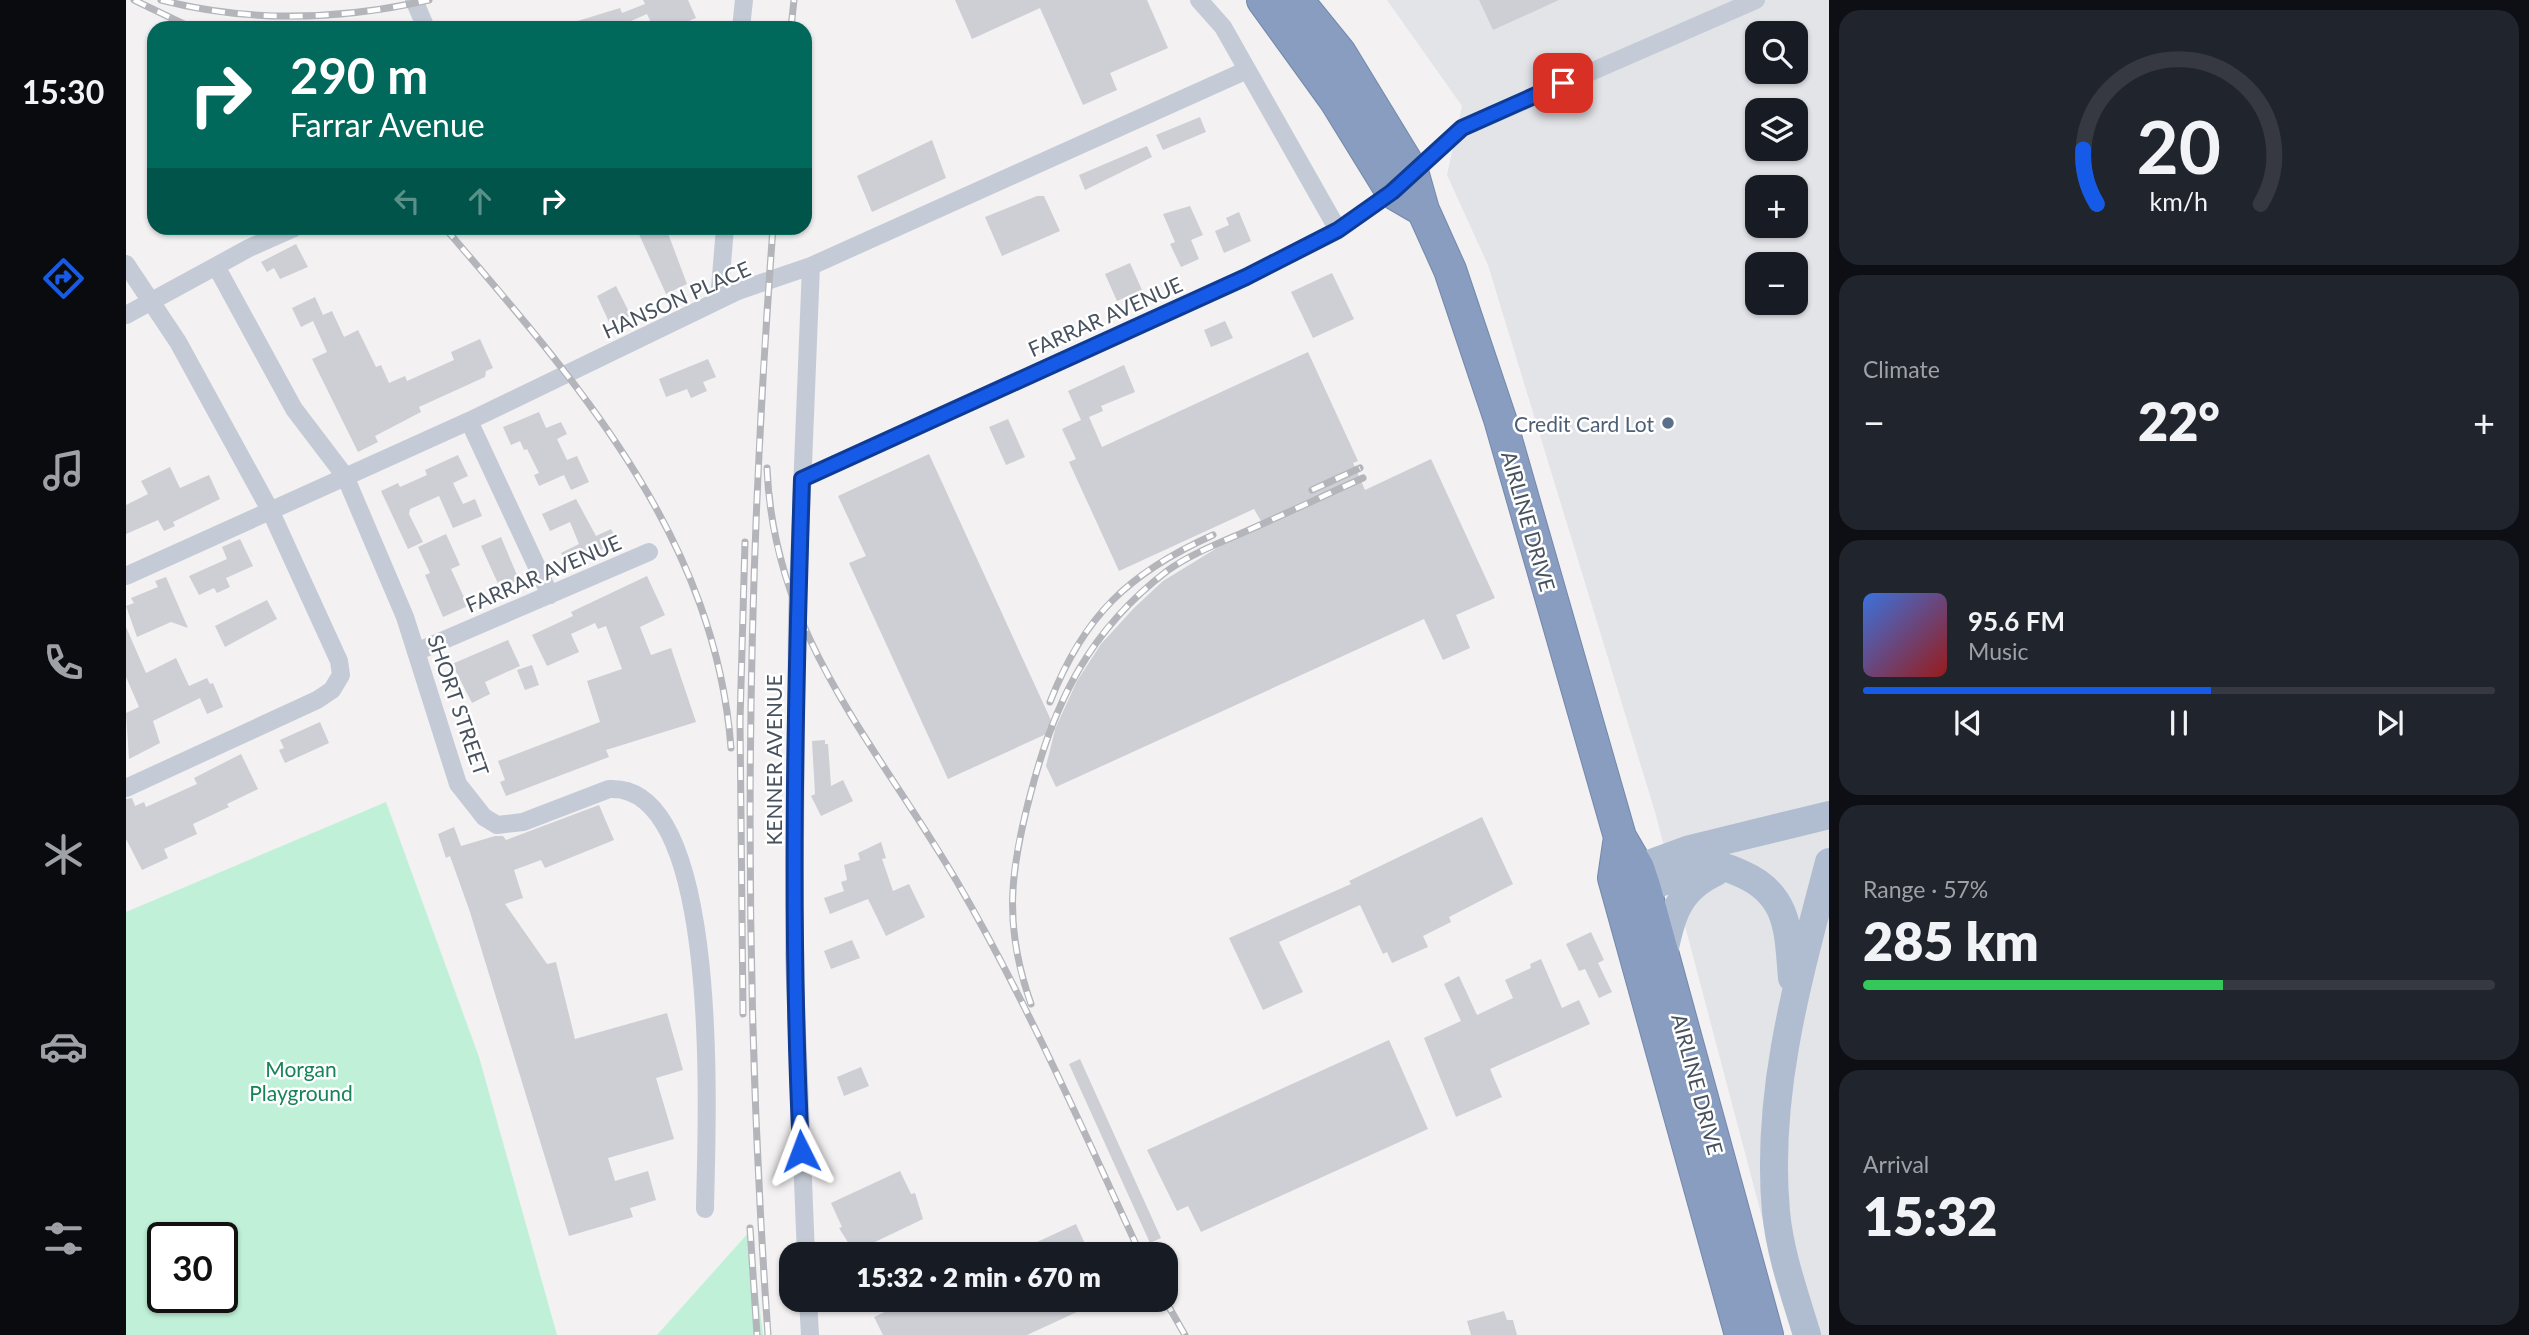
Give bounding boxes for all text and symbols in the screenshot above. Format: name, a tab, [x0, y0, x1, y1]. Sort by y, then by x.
map controls	[1745, 21, 1808, 315]
button: search	[1745, 21, 1808, 84]
text: 290 m	[290, 46, 428, 104]
icon: right	[175, 49, 266, 140]
pin	[1533, 53, 1593, 113]
icon: arrive	[1544, 64, 1582, 102]
text: 15:30	[22, 72, 104, 111]
button: layers	[1745, 98, 1808, 161]
text: 20	[2137, 102, 2221, 190]
text: Farrar Avenue	[290, 105, 485, 144]
button: +	[1745, 175, 1808, 238]
icon: left	[388, 182, 426, 220]
icon: ahead	[461, 182, 499, 220]
icon: right	[534, 182, 572, 220]
text: km/h	[2150, 185, 2208, 215]
button: −	[1745, 252, 1808, 315]
icon: directions	[39, 254, 88, 303]
street label: HANSON PLACE	[598, 255, 754, 343]
street label: FARRAR AVENUE	[1024, 271, 1186, 361]
text: Climate	[1863, 355, 1940, 383]
text: 22°	[2138, 390, 2220, 452]
text: −	[1863, 399, 1885, 445]
text: +	[2473, 399, 2495, 445]
place label: Credit Card Lot	[1514, 411, 1654, 436]
marker: Credit Card Lot	[1660, 415, 1676, 431]
icon: music	[39, 446, 88, 495]
street label: AIRLINE DRIVE	[1497, 448, 1561, 594]
street label: FARRAR AVENUE	[462, 529, 624, 617]
text: 95.6 FM	[1968, 605, 2065, 637]
street label: SHORT STREET	[423, 631, 495, 779]
text: Music	[1968, 637, 2028, 665]
icon: phone	[39, 638, 88, 687]
street label: KENNER AVENUE	[761, 674, 786, 846]
icon: previous	[1949, 704, 1987, 742]
icon: pause	[2160, 704, 2198, 742]
icon: next	[2371, 704, 2409, 742]
icon: climate	[39, 830, 88, 879]
text: Range · 57%	[1863, 875, 1988, 903]
text: 285 km	[1863, 910, 2039, 972]
street label: AIRLINE DRIVE	[1667, 1011, 1729, 1157]
icon: car	[39, 1022, 88, 1071]
park label: Morgan Playground	[249, 1056, 353, 1105]
position arrow	[764, 1114, 838, 1188]
text: Arrival	[1863, 1150, 1929, 1178]
text: 15:32	[1863, 1185, 1997, 1247]
icon: filters	[39, 1214, 88, 1263]
speed limit sign: 30	[147, 1222, 238, 1313]
text: 15:32 · 2 min · 670 m	[856, 1261, 1101, 1293]

